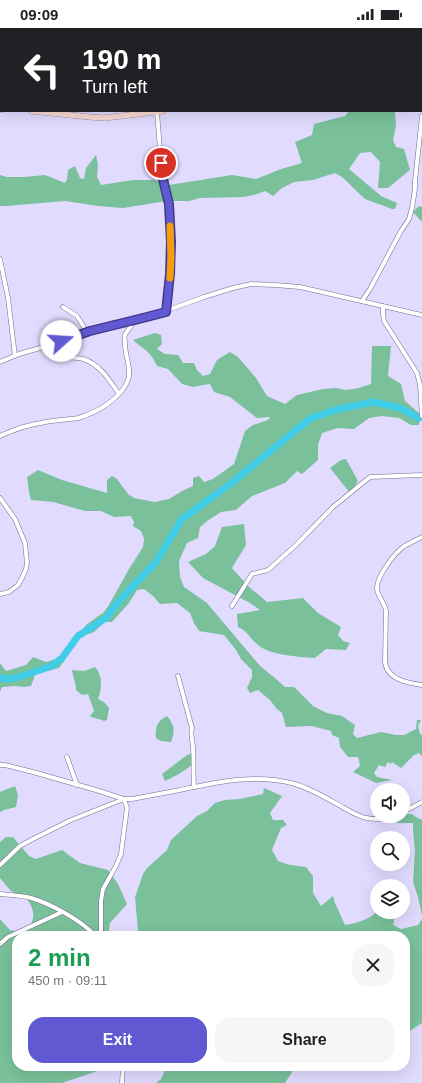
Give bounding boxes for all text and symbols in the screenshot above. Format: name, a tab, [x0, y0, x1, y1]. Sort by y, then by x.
text: 09:09	[20, 6, 58, 23]
icon: left	[16, 44, 68, 96]
text: 190 m	[82, 44, 161, 75]
text: Turn left	[82, 77, 147, 97]
pin	[144, 146, 178, 180]
icon: arrive	[150, 152, 172, 174]
position arrow	[40, 320, 82, 362]
map controls	[370, 783, 410, 919]
button: sound	[370, 783, 410, 823]
button: search	[370, 831, 410, 871]
button: layers	[370, 879, 410, 919]
text: 2 min	[28, 944, 91, 971]
button: close	[352, 944, 394, 986]
text: 450 m · 09:11	[28, 973, 107, 988]
button: Exit	[28, 1017, 207, 1063]
button: Share	[215, 1017, 394, 1063]

